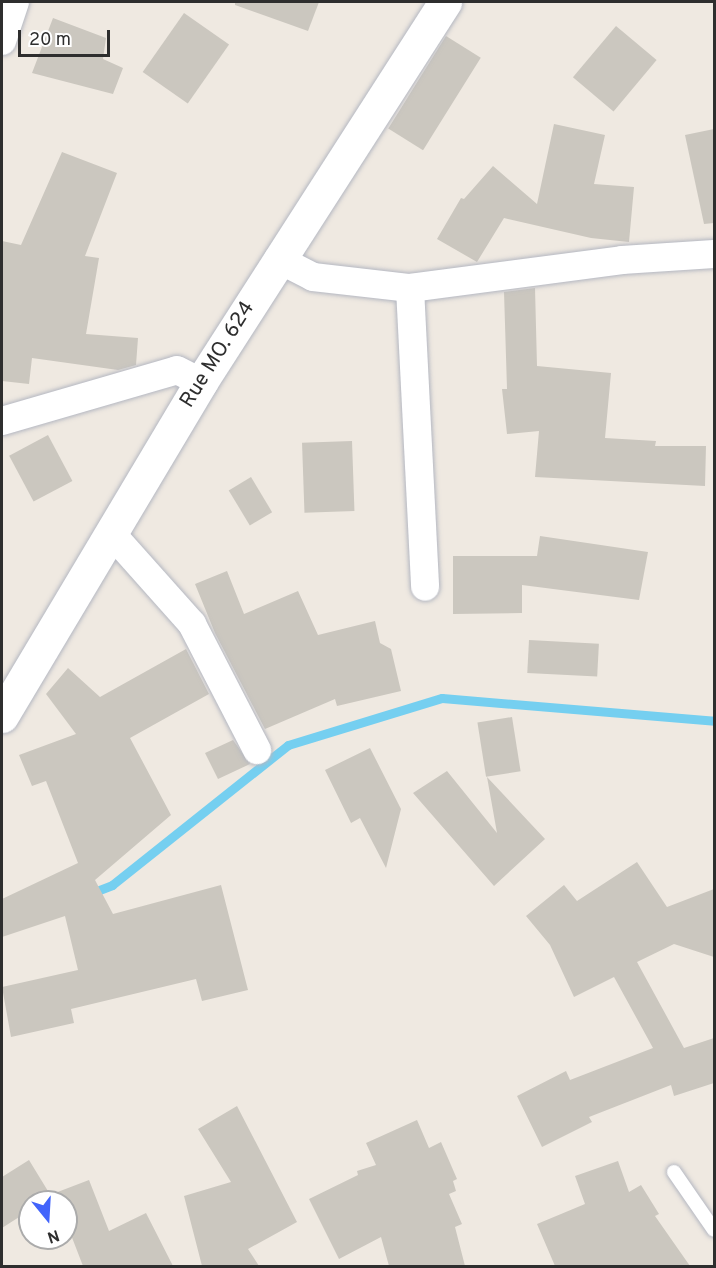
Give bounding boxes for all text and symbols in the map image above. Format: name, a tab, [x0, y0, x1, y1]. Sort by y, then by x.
scale bar	[21, 18, 112, 56]
text: 20 m	[29, 29, 71, 52]
street label: Rue MO. 624	[175, 297, 261, 413]
north arrow	[18, 1190, 78, 1250]
text: N	[44, 1224, 62, 1247]

